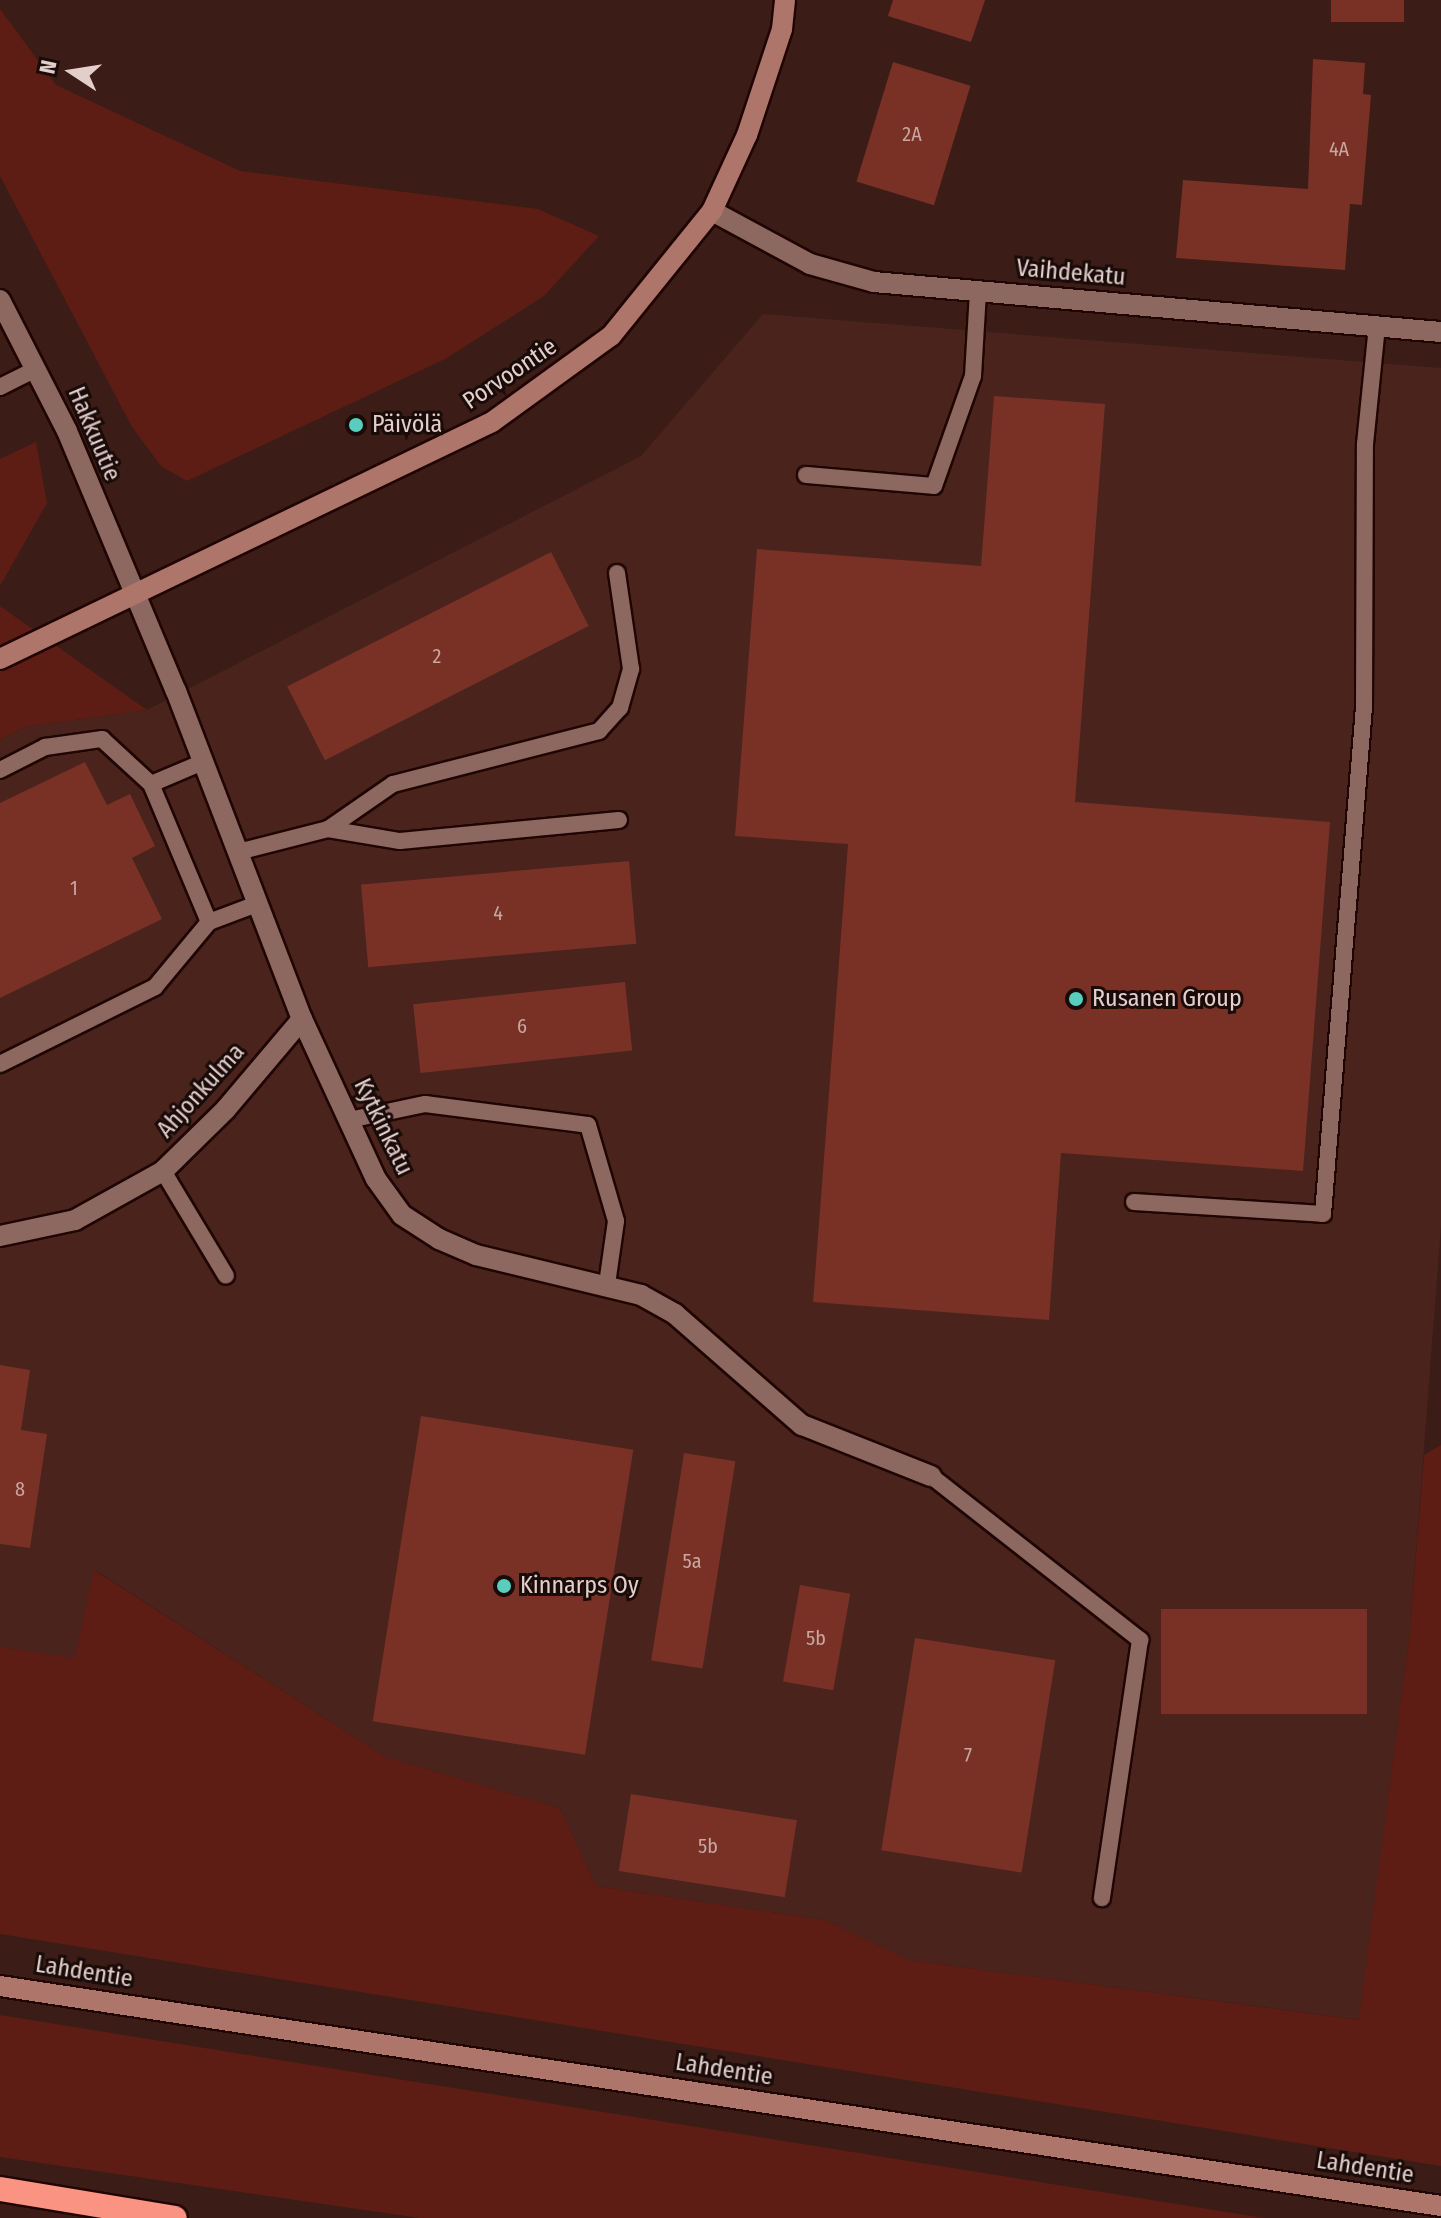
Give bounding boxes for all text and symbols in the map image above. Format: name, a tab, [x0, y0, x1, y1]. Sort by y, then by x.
north arrow	[32, 32, 112, 112]
text: N	[33, 58, 63, 76]
house number: 2A	[902, 122, 922, 146]
house number: 4A	[1329, 137, 1349, 161]
street label: Vaihdekatu	[1015, 254, 1127, 292]
street label: Porvoontie	[458, 332, 562, 416]
street label: Hakkuutie	[61, 383, 127, 485]
place label: Päivölä	[372, 411, 442, 439]
marker: Päivölä	[347, 416, 365, 434]
house number: 2	[433, 644, 441, 668]
house number: 1	[70, 876, 78, 900]
house number: 4	[493, 901, 503, 925]
place label: Rusanen Group	[1092, 985, 1242, 1013]
marker: Rusanen Group	[1067, 990, 1085, 1008]
house number: 6	[517, 1014, 527, 1038]
street label: Ahjonkulma	[151, 1038, 251, 1144]
street label: Kytkinkatu	[347, 1074, 419, 1180]
house number: 8	[15, 1477, 25, 1501]
house number: 5a	[683, 1549, 701, 1573]
place label: Kinnarps Oy	[520, 1572, 639, 1600]
marker: Kinnarps Oy	[495, 1577, 513, 1595]
house number: 5b	[806, 1626, 826, 1650]
house number: 7	[964, 1743, 972, 1767]
house number: 5b	[698, 1834, 718, 1858]
street label: Lahdentie	[33, 1950, 135, 1994]
street label: Lahdentie	[673, 2048, 775, 2092]
street label: Lahdentie	[1314, 2146, 1416, 2190]

